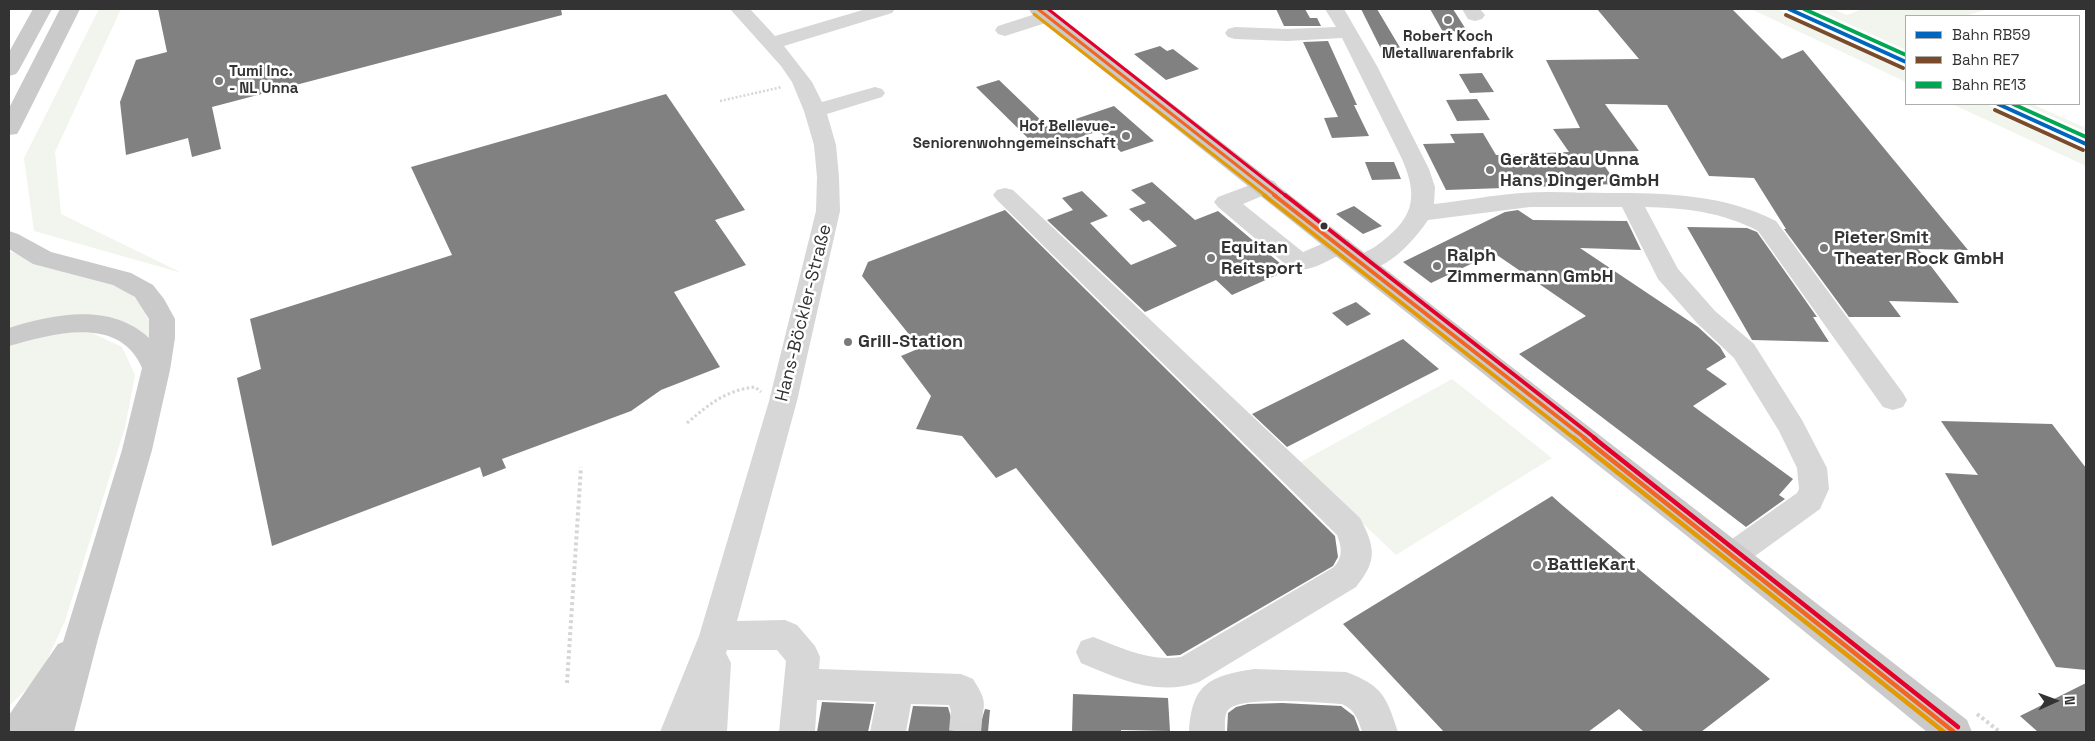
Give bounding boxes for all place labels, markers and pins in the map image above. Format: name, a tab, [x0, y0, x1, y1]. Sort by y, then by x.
marker: Robert Koch Metallwarenfabrik	[1442, 14, 1454, 26]
place label: Robert Koch Metallwarenfabrik	[1382, 28, 1514, 63]
place label: Tumi Inc. - NL Unna	[229, 63, 299, 98]
marker: Tumi Inc. - NL Unna	[213, 75, 225, 87]
place label: Hof Bellevue- Seniorenwohngemeinschaft	[913, 118, 1116, 153]
marker: Hof Bellevue- Seniorenwohngemeinschaft	[1120, 130, 1132, 142]
place label: Gerätebau Unna Hans Dinger GmbH	[1500, 149, 1659, 192]
marker: Gerätebau Unna Hans Dinger GmbH	[1484, 164, 1496, 176]
unlabelled marker	[1319, 221, 1329, 231]
place label: Pieter Smit Theater Rock GmbH	[1834, 227, 2004, 270]
place label: Equitan Reitsport	[1221, 237, 1303, 280]
marker: Pieter Smit Theater Rock GmbH	[1818, 242, 1830, 254]
place label: Ralph Zimmermann GmbH	[1447, 245, 1614, 288]
marker: Equitan Reitsport	[1205, 252, 1217, 264]
marker: Ralph Zimmermann GmbH	[1431, 260, 1443, 272]
place label: Grill-Station	[858, 331, 963, 353]
marker: Grill-Station	[842, 336, 854, 348]
place label: BattleKart	[1547, 554, 1636, 576]
marker: BattleKart	[1531, 559, 1543, 571]

